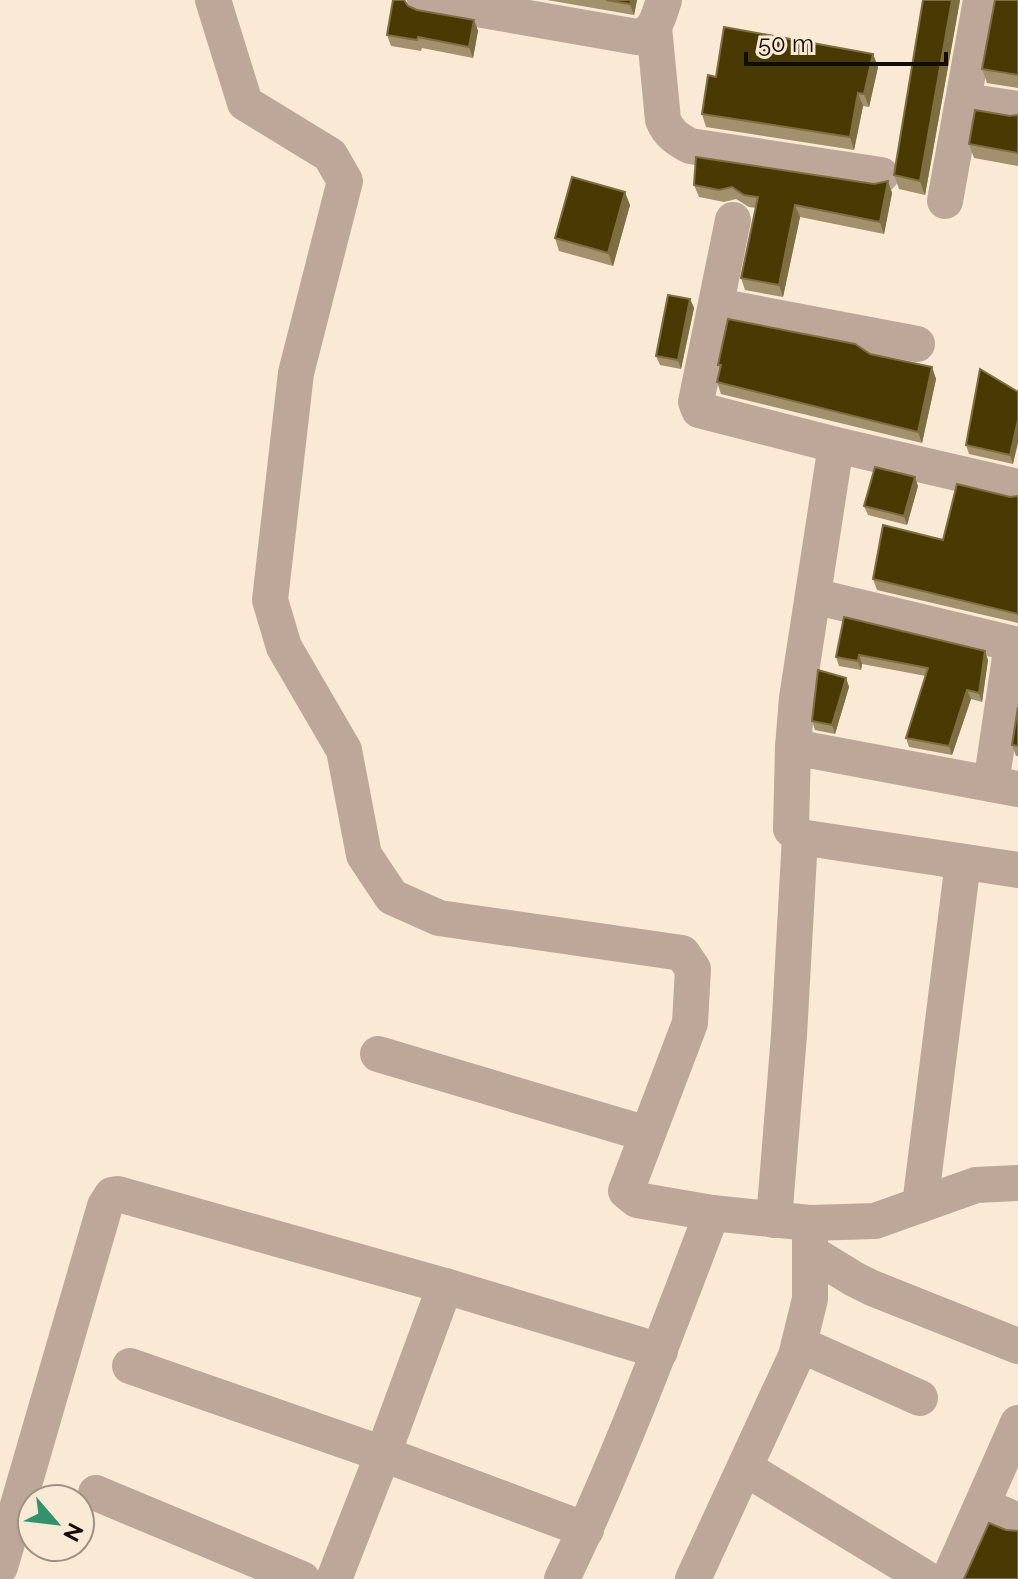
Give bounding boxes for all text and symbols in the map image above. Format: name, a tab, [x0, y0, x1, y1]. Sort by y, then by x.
scale bar	[746, 16, 946, 66]
text: 50 m	[758, 29, 814, 58]
north arrow	[16, 1483, 96, 1563]
text: N	[58, 1519, 89, 1546]

